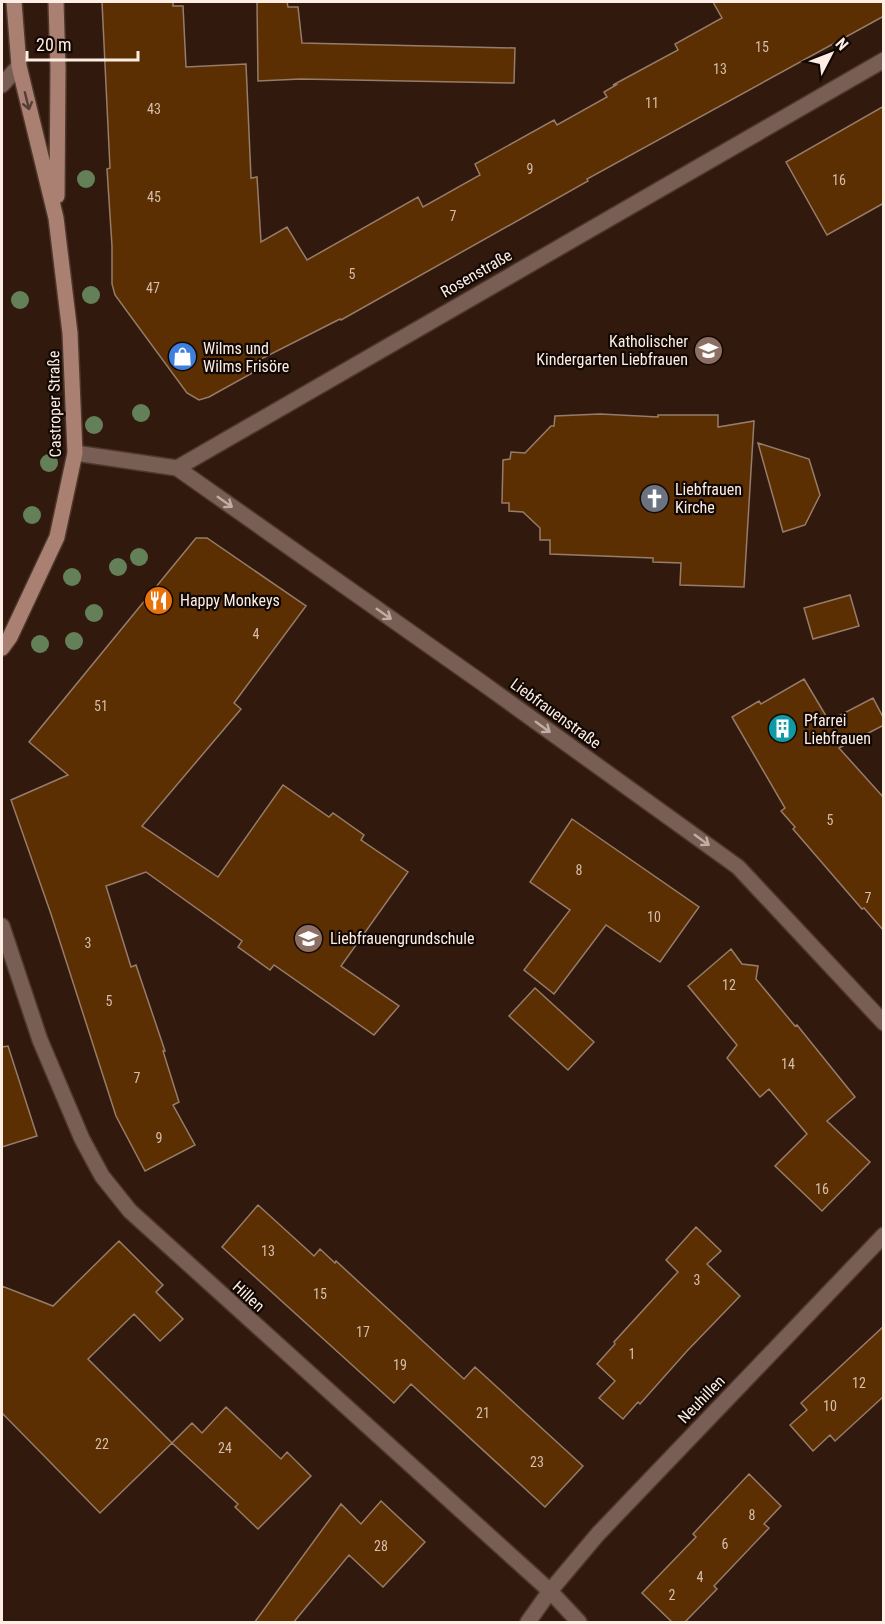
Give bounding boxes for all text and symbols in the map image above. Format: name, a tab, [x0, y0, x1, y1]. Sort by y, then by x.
scale bar	[27, 24, 138, 62]
north arrow	[801, 24, 861, 84]
text: 20 m	[36, 34, 71, 55]
text: N	[831, 34, 852, 54]
house number: 15	[755, 39, 769, 55]
house number: 13	[713, 61, 727, 77]
one-way arrow	[22, 91, 34, 110]
house number: 11	[645, 95, 659, 111]
house number: 43	[147, 101, 161, 117]
house number: 9	[527, 161, 533, 177]
house number: 16	[832, 172, 846, 188]
house number: 45	[147, 189, 161, 205]
house number: 7	[450, 208, 457, 224]
street label: Rosenstraße	[437, 245, 515, 301]
house number: 5	[349, 266, 356, 282]
house number: 47	[146, 280, 160, 296]
place label: Katholischer Kindergarten Liebfrauen	[536, 332, 688, 369]
school or university icon: Katholischer Kindergarten Liebfrauen	[693, 334, 725, 366]
place label: Wilms und Wilms Frisöre	[203, 339, 289, 376]
shop icon: Wilms und Wilms Frisöre	[166, 341, 198, 373]
street label: Castroper Straße	[44, 351, 65, 457]
place label: Liebfrauen Kirche	[675, 480, 742, 517]
church icon: Liebfrauen Kirche	[638, 482, 670, 514]
one-way arrow	[216, 496, 232, 508]
restaurant icon: Happy Monkeys	[143, 584, 175, 616]
place label: Happy Monkeys	[180, 591, 280, 610]
one-way arrow	[376, 608, 392, 620]
house number: 4	[253, 626, 260, 642]
street label: Liebfrauenstraße	[507, 674, 605, 753]
house number: 51	[94, 698, 108, 714]
place label: Pfarrei Liebfrauen	[804, 711, 871, 748]
building icon: Pfarrei Liebfrauen	[767, 713, 799, 745]
one-way arrow	[535, 720, 551, 733]
house number: 5	[827, 812, 834, 828]
one-way arrow	[693, 834, 709, 846]
house number: 8	[576, 862, 583, 878]
house number: 7	[865, 890, 872, 906]
house number: 10	[647, 909, 661, 925]
school or university icon: Liebfrauengrundschule	[293, 922, 325, 954]
place label: Liebfrauengrundschule	[330, 929, 474, 948]
house number: 3	[85, 935, 91, 951]
house number: 12	[722, 977, 736, 993]
house number: 5	[106, 993, 113, 1009]
house number: 14	[781, 1056, 795, 1072]
house number: 7	[134, 1070, 141, 1086]
house number: 9	[156, 1130, 162, 1146]
house number: 16	[815, 1181, 829, 1197]
house number: 13	[261, 1243, 275, 1259]
house number: 3	[694, 1272, 700, 1288]
street label: Hillen	[229, 1277, 268, 1316]
house number: 15	[313, 1286, 327, 1302]
house number: 17	[356, 1324, 370, 1340]
house number: 1	[629, 1346, 635, 1362]
house number: 19	[393, 1357, 407, 1373]
street label: Neuhillen	[674, 1371, 729, 1427]
house number: 12	[852, 1375, 866, 1391]
house number: 10	[823, 1398, 837, 1414]
house number: 21	[476, 1405, 490, 1421]
house number: 22	[95, 1436, 109, 1452]
house number: 24	[218, 1440, 232, 1456]
house number: 23	[530, 1454, 544, 1470]
house number: 8	[749, 1507, 756, 1523]
house number: 6	[722, 1536, 729, 1552]
house number: 28	[374, 1538, 388, 1554]
house number: 4	[697, 1569, 704, 1585]
house number: 2	[669, 1587, 676, 1603]

